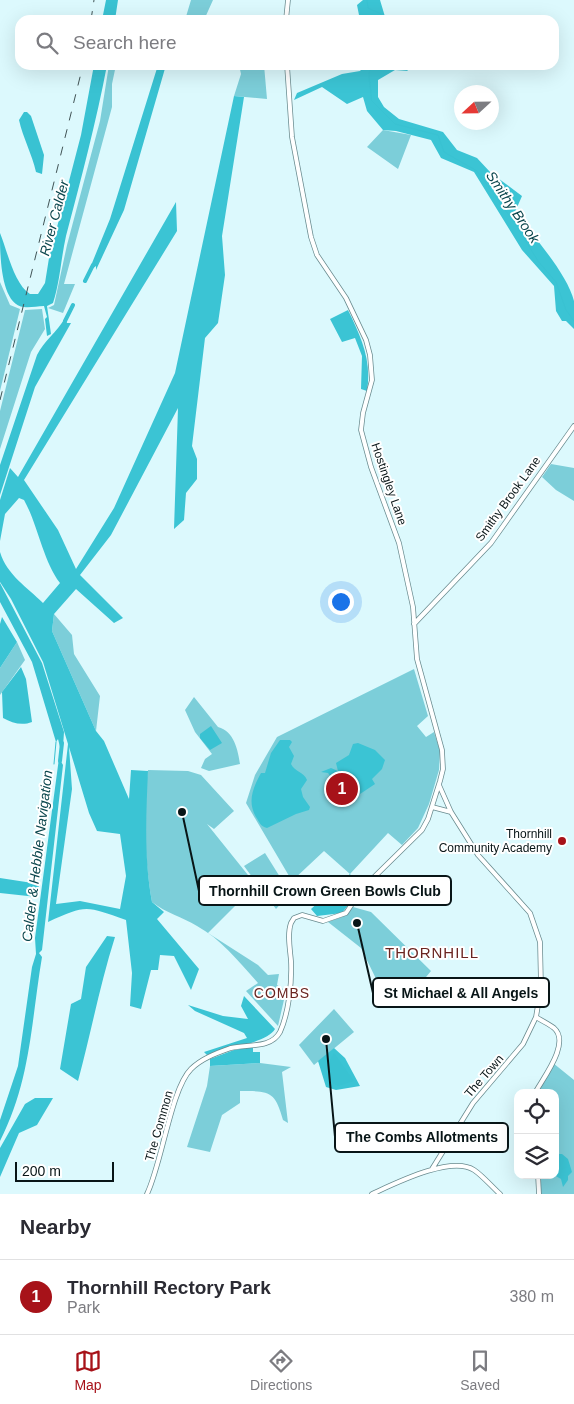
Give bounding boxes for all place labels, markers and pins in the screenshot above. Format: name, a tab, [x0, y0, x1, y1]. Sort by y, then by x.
pin: 1	[326, 770, 358, 808]
place label: Thornhill Community Academy	[439, 827, 552, 855]
marker: Thornhill Community Academy	[556, 835, 568, 847]
callout: Thornhill Crown Green Bowls Club	[199, 876, 451, 905]
callout: St Michael & All Angels	[373, 978, 549, 1007]
callout: The Combs Allotments	[335, 1123, 508, 1152]

